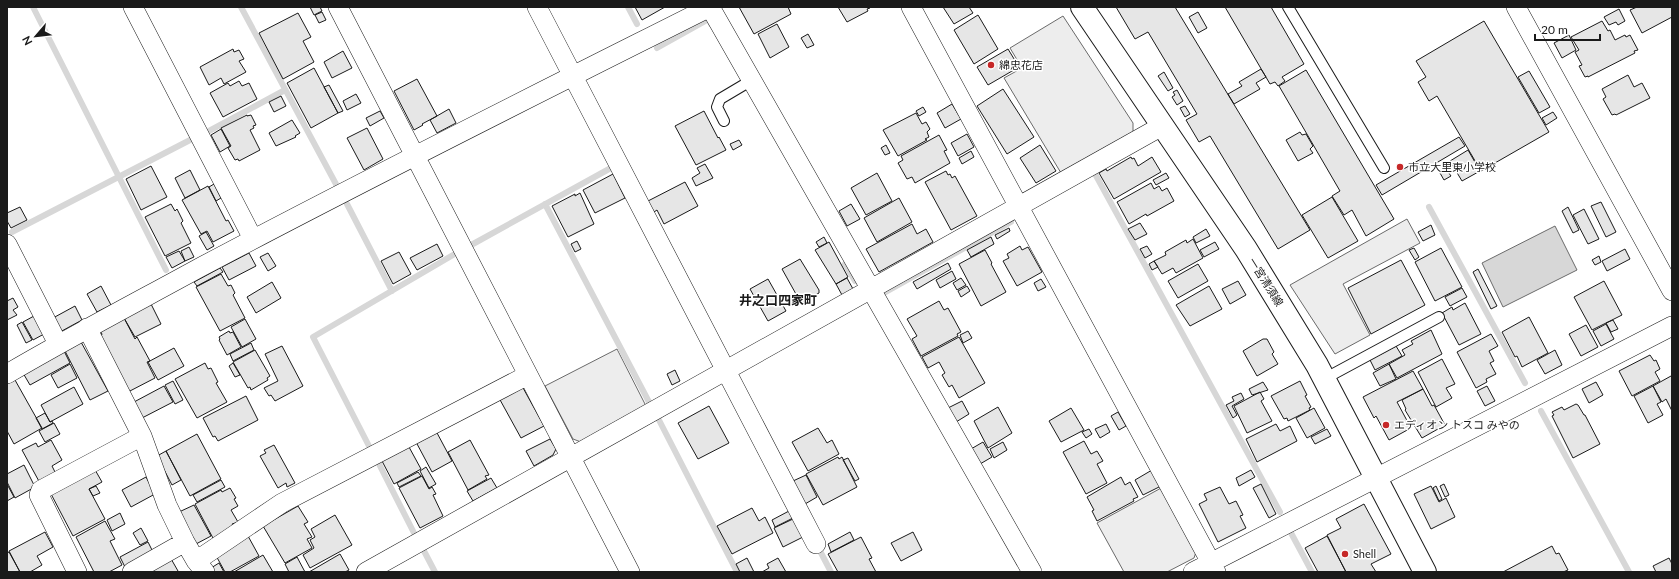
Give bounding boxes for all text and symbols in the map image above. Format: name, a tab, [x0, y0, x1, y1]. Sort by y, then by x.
north arrow	[16, 16, 56, 56]
scale bar	[1535, 16, 1600, 42]
text: 20 m	[1541, 22, 1568, 37]
text: N	[19, 34, 34, 48]
place label: 綿忠花店	[999, 58, 1043, 71]
marker: 綿忠花店	[986, 60, 996, 70]
place label: 市立大里東小学校	[1408, 160, 1496, 173]
marker: 市立大里東小学校	[1395, 162, 1405, 172]
street label: 一宮清須線	[1246, 255, 1287, 309]
district label: 井之口四家町	[739, 292, 817, 308]
place label: エディオン トスコ みやの	[1394, 418, 1520, 431]
marker: エディオン トスコ みやの	[1381, 420, 1391, 430]
place label: Shell	[1353, 547, 1376, 560]
marker: Shell	[1340, 549, 1350, 559]

